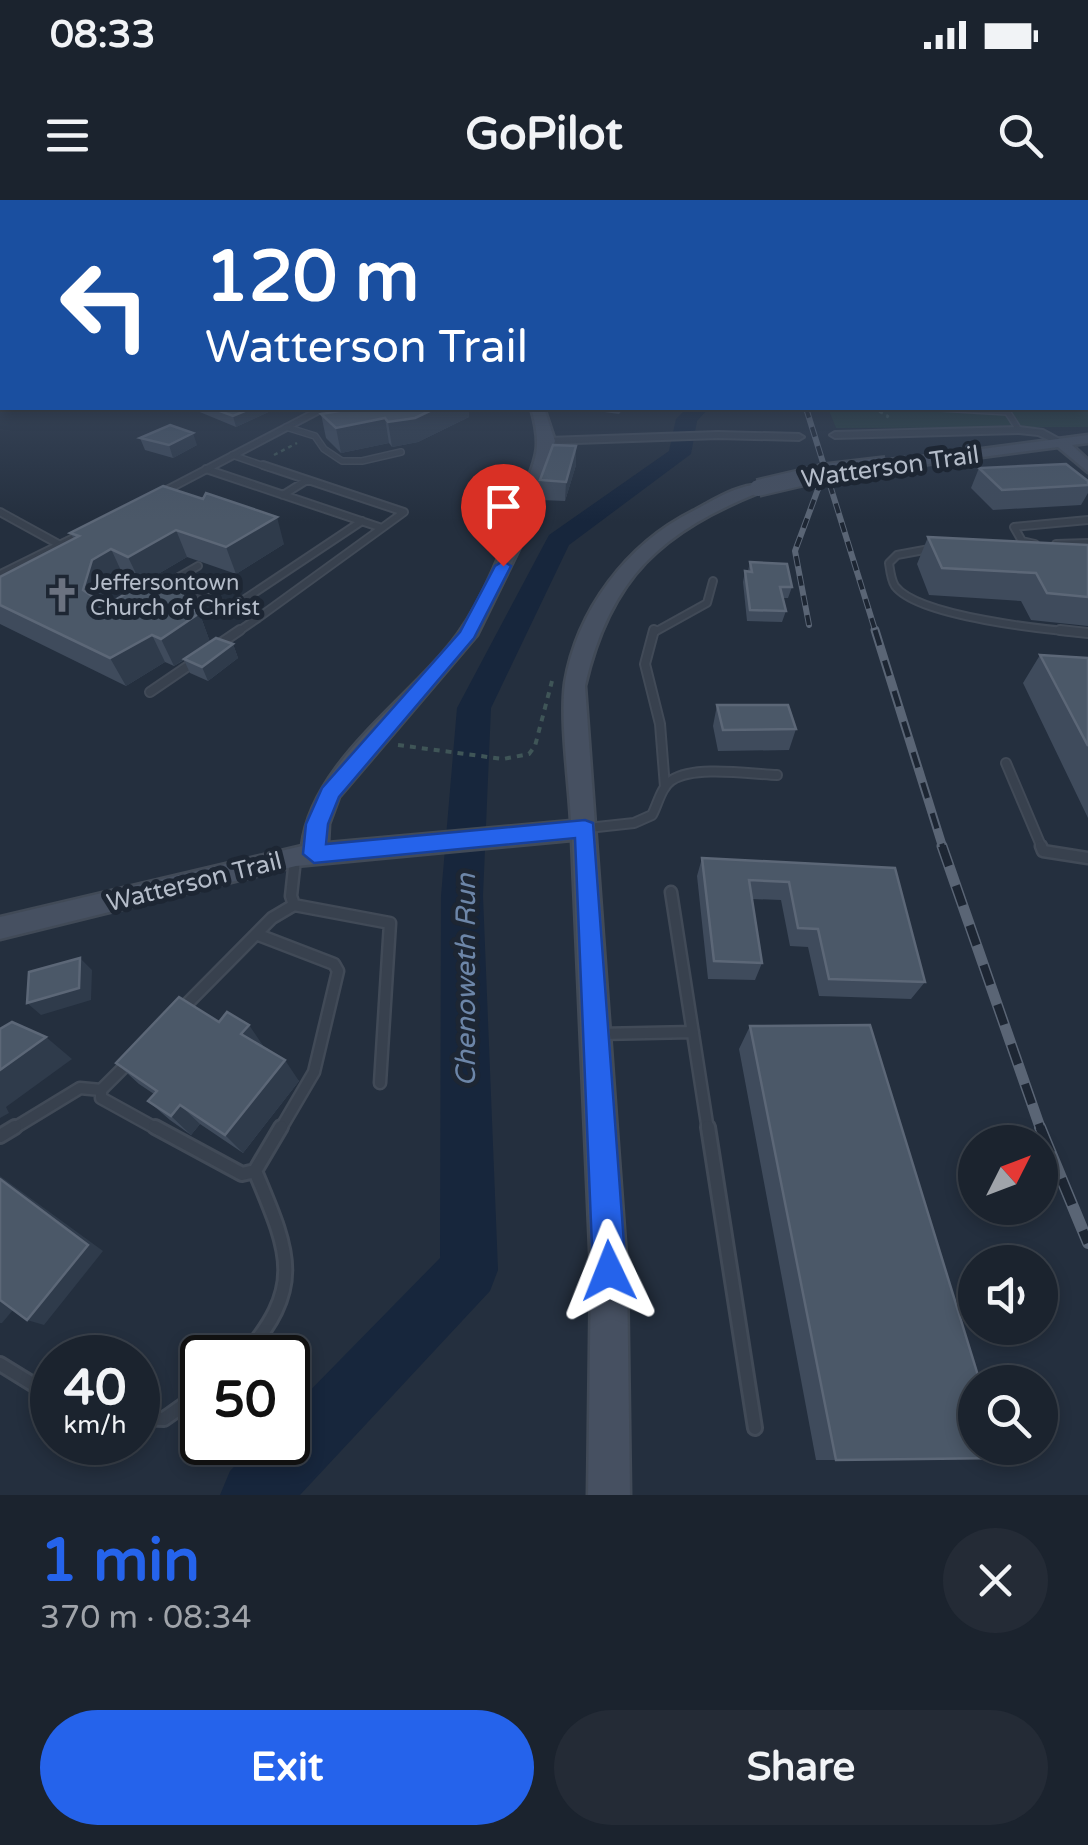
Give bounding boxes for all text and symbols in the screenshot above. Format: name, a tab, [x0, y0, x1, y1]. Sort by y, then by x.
text: 08:33	[50, 12, 155, 58]
icon: menu	[40, 108, 95, 163]
text: GoPilot	[465, 108, 623, 162]
icon: search	[993, 108, 1048, 163]
text: 120 m	[205, 236, 419, 320]
icon: left	[40, 240, 170, 370]
text: Watterson Trail	[205, 321, 528, 375]
street label: Watterson Trail	[799, 440, 981, 494]
pin	[461, 464, 546, 567]
icon: arrive	[476, 479, 531, 534]
place label: Jeffersontown Church of Christ	[90, 570, 260, 621]
church icon: Jeffersontown Church of Christ	[43, 576, 81, 614]
street label: Watterson Trail	[104, 846, 285, 918]
water label: Chenoweth Run	[449, 872, 483, 1087]
north arrow	[958, 1125, 1058, 1225]
map controls	[958, 1125, 1058, 1465]
position arrow	[557, 1219, 661, 1323]
button: sound	[958, 1245, 1058, 1345]
speed limit sign: 50	[180, 1335, 310, 1465]
text: 40	[64, 1358, 126, 1418]
button: search	[958, 1365, 1058, 1465]
text: km/h	[64, 1410, 126, 1440]
text: 1 min	[40, 1525, 200, 1597]
button: close	[943, 1528, 1048, 1633]
text: 370 m · 08:34	[40, 1599, 252, 1637]
button: Exit	[40, 1710, 534, 1825]
button: Share	[554, 1710, 1048, 1825]

